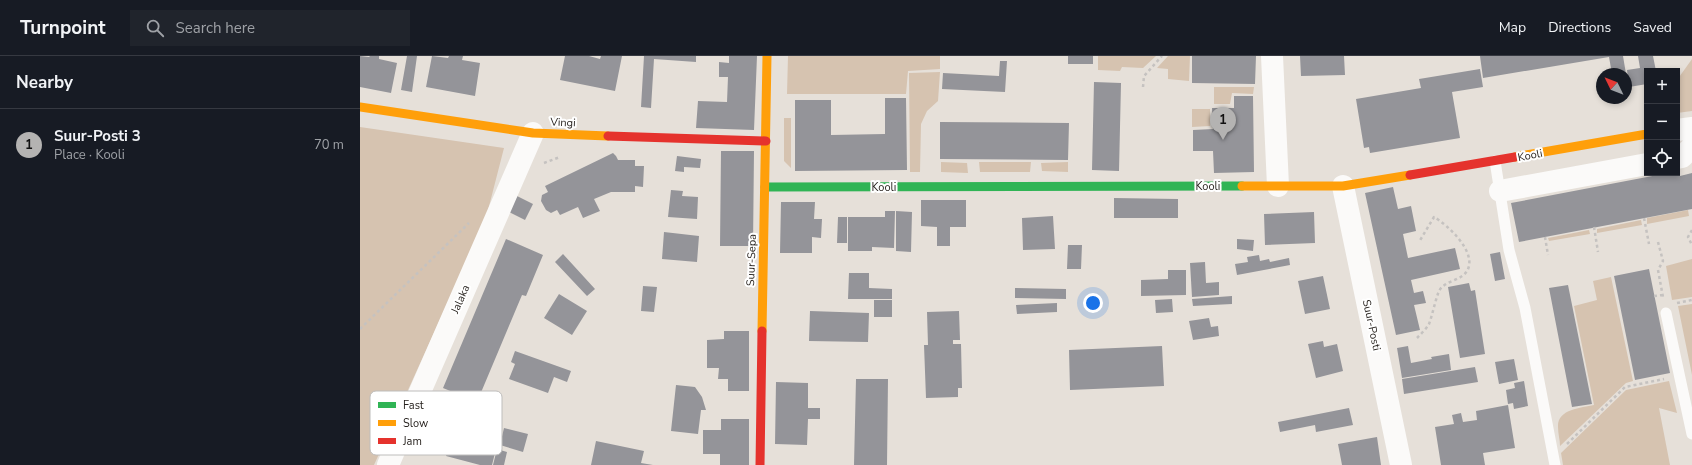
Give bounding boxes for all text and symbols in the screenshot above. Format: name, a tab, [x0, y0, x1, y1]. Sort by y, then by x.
search box	[130, 10, 410, 46]
text: Turnpoint	[20, 15, 106, 41]
icon: search	[144, 17, 166, 39]
text: Search here	[176, 18, 255, 38]
text: Map	[1499, 18, 1526, 37]
text: Directions	[1548, 18, 1611, 37]
text: Saved	[1633, 18, 1672, 37]
north arrow	[1596, 68, 1632, 104]
map controls	[1644, 68, 1680, 176]
button: +	[1644, 68, 1680, 104]
text: Nearby	[16, 71, 73, 94]
button: −	[1644, 104, 1680, 140]
pin: 1	[1210, 107, 1236, 140]
street label: Vingi	[549, 115, 576, 130]
text: Suur-Posti 3	[54, 126, 141, 146]
text: 1	[25, 136, 33, 154]
text: 70 m	[314, 136, 344, 154]
button: locate	[1644, 140, 1680, 176]
text: Place · Kooli	[54, 146, 125, 164]
street label: Kooli	[1516, 146, 1544, 165]
street label: Kooli	[1196, 179, 1220, 194]
street label: Kooli	[872, 180, 896, 195]
street label: Suur-Sepa	[743, 234, 760, 286]
street label: Jalaka	[447, 282, 473, 317]
your location	[1083, 293, 1103, 313]
street label: Suur-Posti	[1359, 298, 1384, 352]
legend	[370, 391, 502, 455]
text: Fast	[403, 398, 424, 413]
text: Slow	[403, 416, 428, 431]
text: Jam	[402, 434, 422, 449]

